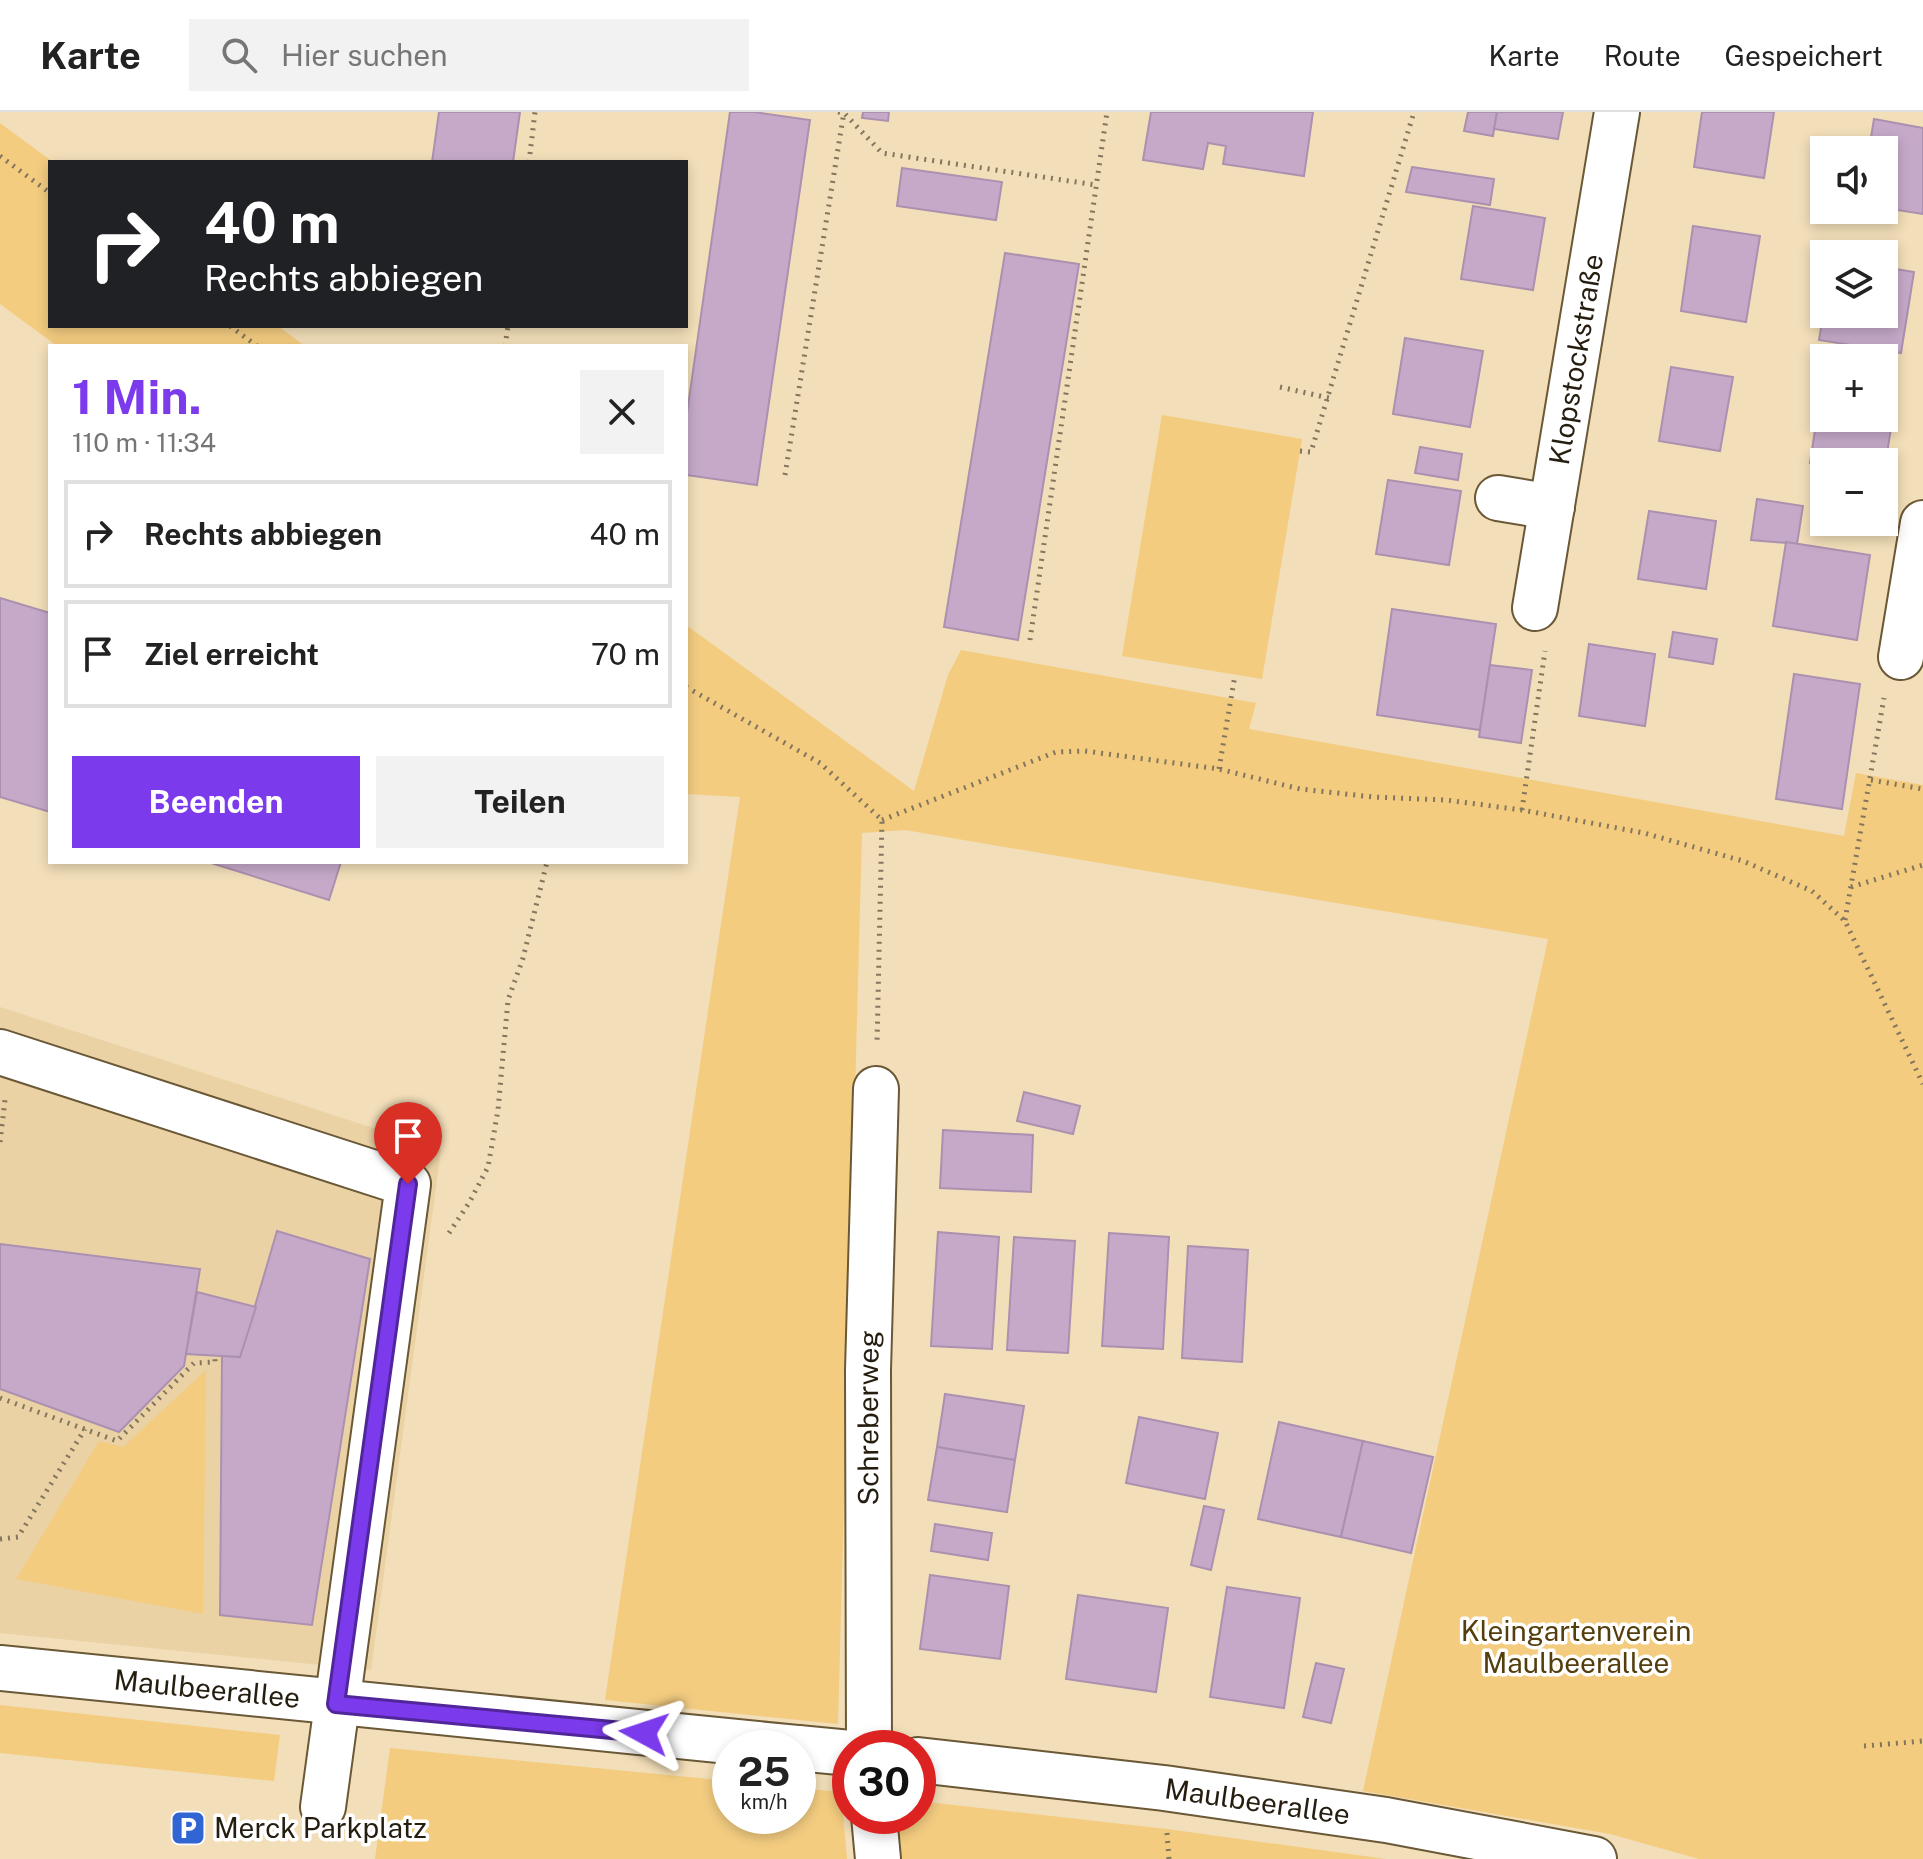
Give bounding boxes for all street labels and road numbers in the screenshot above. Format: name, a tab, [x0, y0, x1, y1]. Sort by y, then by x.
street label: Klopstockstraße	[1542, 251, 1609, 467]
street label: Schreberweg	[851, 1330, 885, 1506]
street label: Maulbeerallee	[112, 1663, 302, 1714]
street label: Maulbeerallee	[1163, 1771, 1352, 1831]

